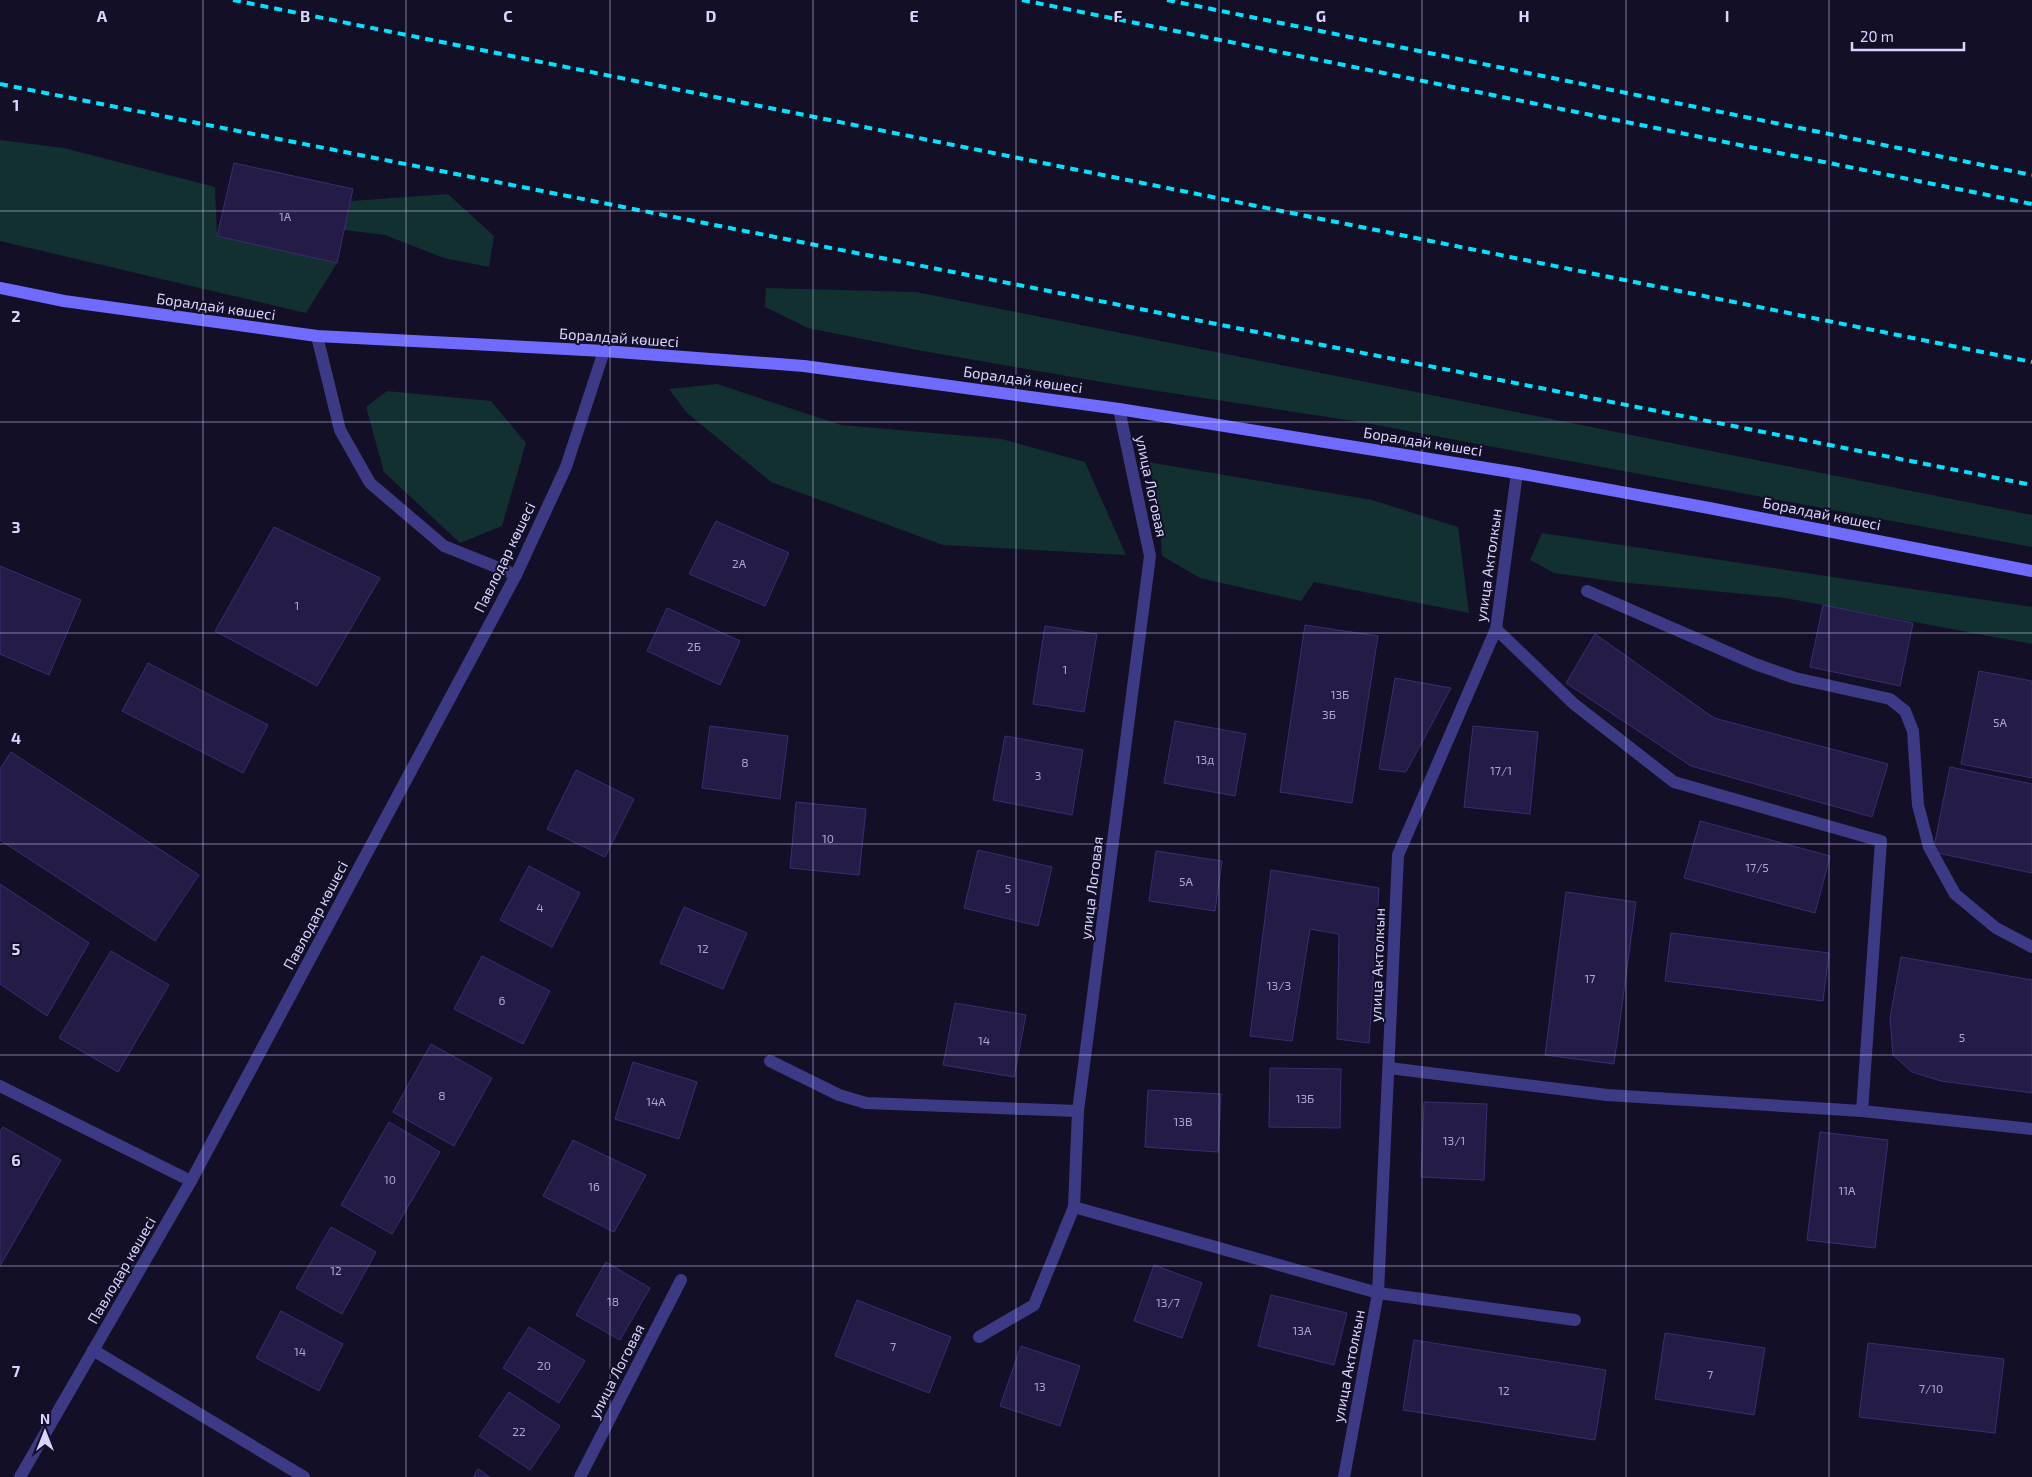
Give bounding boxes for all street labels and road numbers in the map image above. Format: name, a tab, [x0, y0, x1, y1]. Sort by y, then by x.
street label: Боралдай көшесі	[155, 289, 277, 323]
street label: Боралдай көшесі	[558, 324, 680, 350]
street label: Боралдай көшесі	[962, 362, 1084, 396]
street label: Боралдай көшесі	[1362, 423, 1484, 459]
street label: улица Логовая	[1131, 433, 1172, 539]
street label: Боралдай көшесі	[1761, 493, 1883, 533]
street label: Павлодар көшесі	[470, 499, 538, 615]
street label: улица Актолкын	[1471, 507, 1506, 623]
street label: улица Логовая	[1076, 835, 1107, 941]
street label: Павлодар көшесі	[279, 858, 351, 972]
street label: улица Актолкын	[1366, 908, 1389, 1022]
street label: Павлодар көшесі	[83, 1213, 159, 1327]
street label: улица Актолкын	[1328, 1308, 1369, 1424]
street label: улица Логовая	[584, 1321, 648, 1422]

